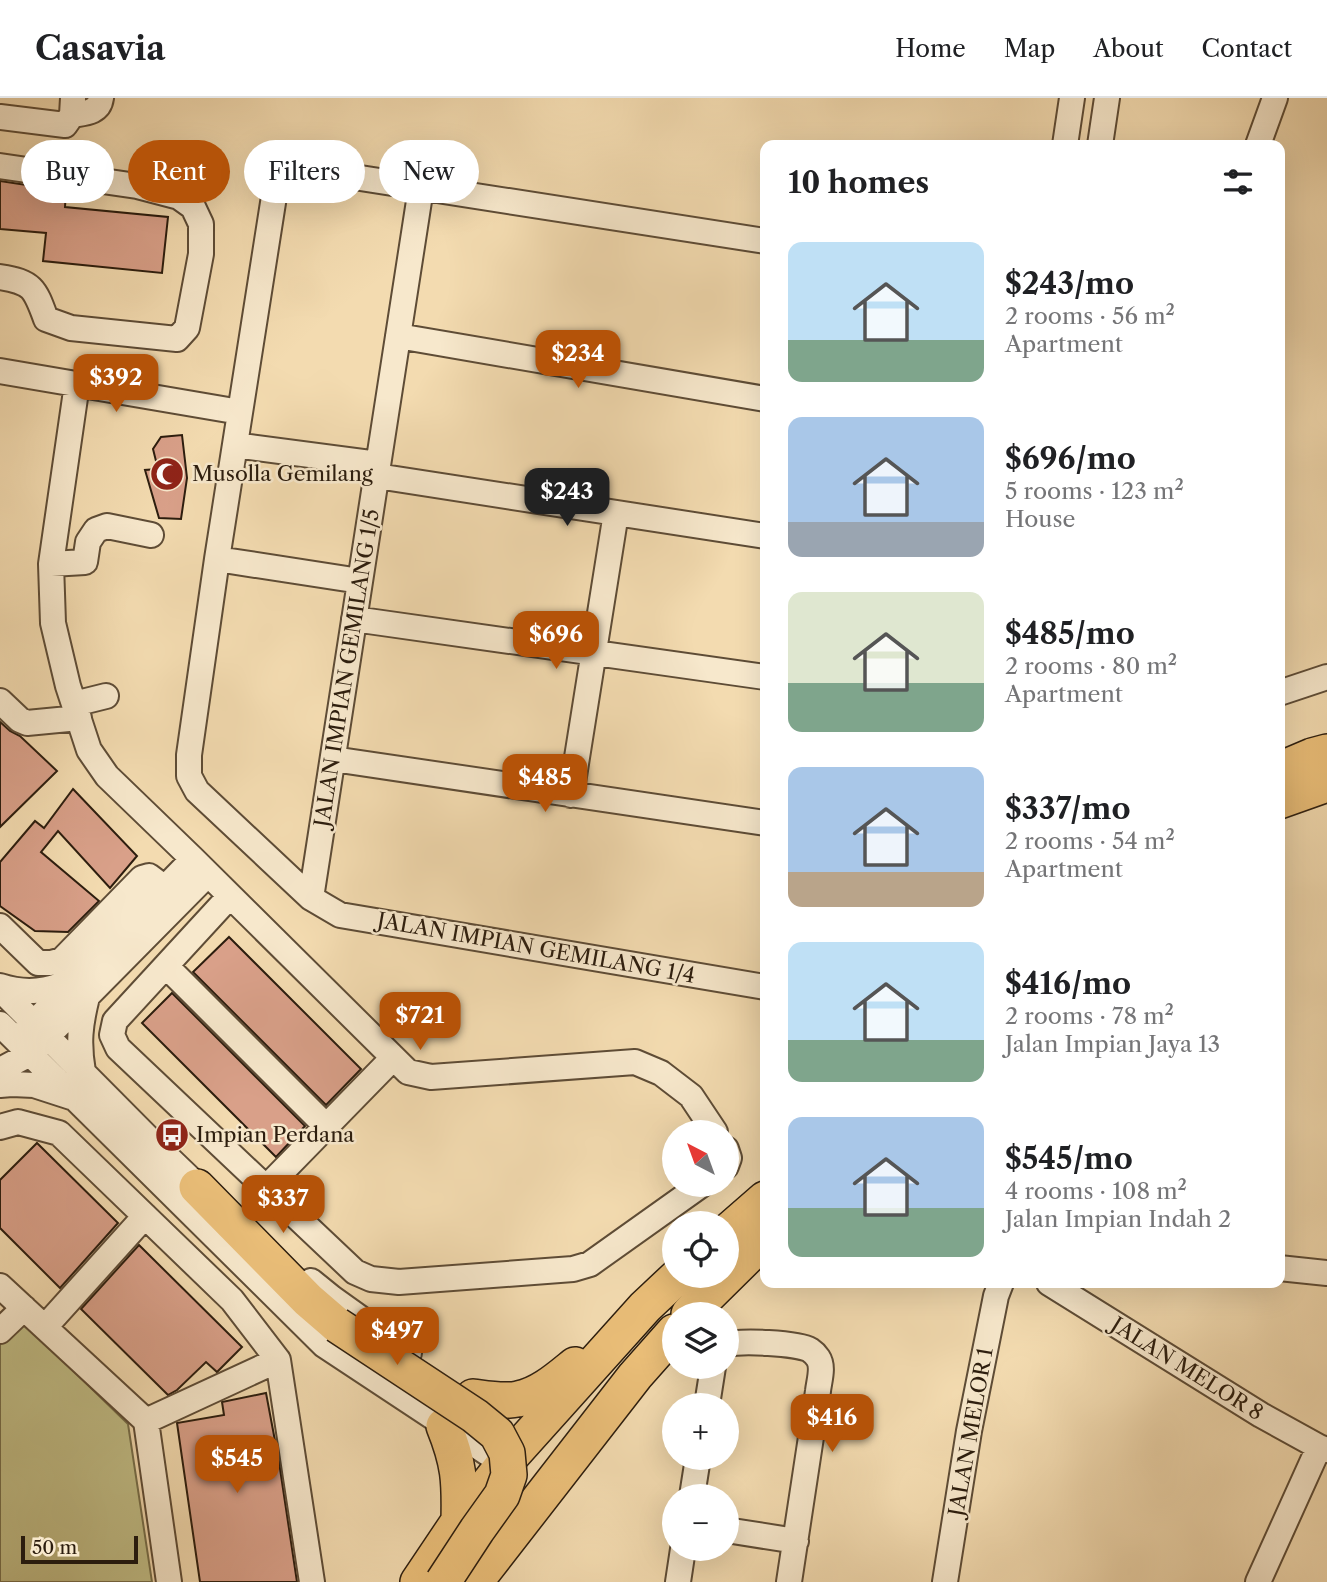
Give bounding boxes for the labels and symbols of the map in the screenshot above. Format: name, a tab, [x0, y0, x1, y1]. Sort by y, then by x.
pin: $234	[537, 330, 619, 390]
pin: $392	[75, 354, 157, 414]
mosque icon: Musolla Gemilang	[148, 455, 186, 493]
place label: Musolla Gemilang	[192, 461, 374, 486]
pin: $243	[526, 468, 608, 528]
street label: JALAN IMPIAN GEMILANG 1/5	[309, 507, 384, 832]
pin: $696	[515, 612, 597, 671]
pin: $485	[504, 754, 586, 814]
street label: JALAN IMPIAN GEMILANG 1/4	[372, 907, 697, 988]
pin: $721	[379, 992, 461, 1052]
bus stop icon: Impian Perdana	[153, 1116, 191, 1154]
north arrow	[662, 1120, 738, 1197]
place label: Impian Perdana	[196, 1122, 355, 1147]
pin: $337	[242, 1176, 324, 1235]
pin: $497	[356, 1308, 438, 1367]
street label: JALAN MELOR 8	[1104, 1310, 1268, 1425]
street label: JALAN MELOR 1	[943, 1345, 998, 1521]
pin: $416	[791, 1394, 873, 1454]
pin: $545	[196, 1436, 278, 1495]
scale bar	[21, 1533, 138, 1565]

